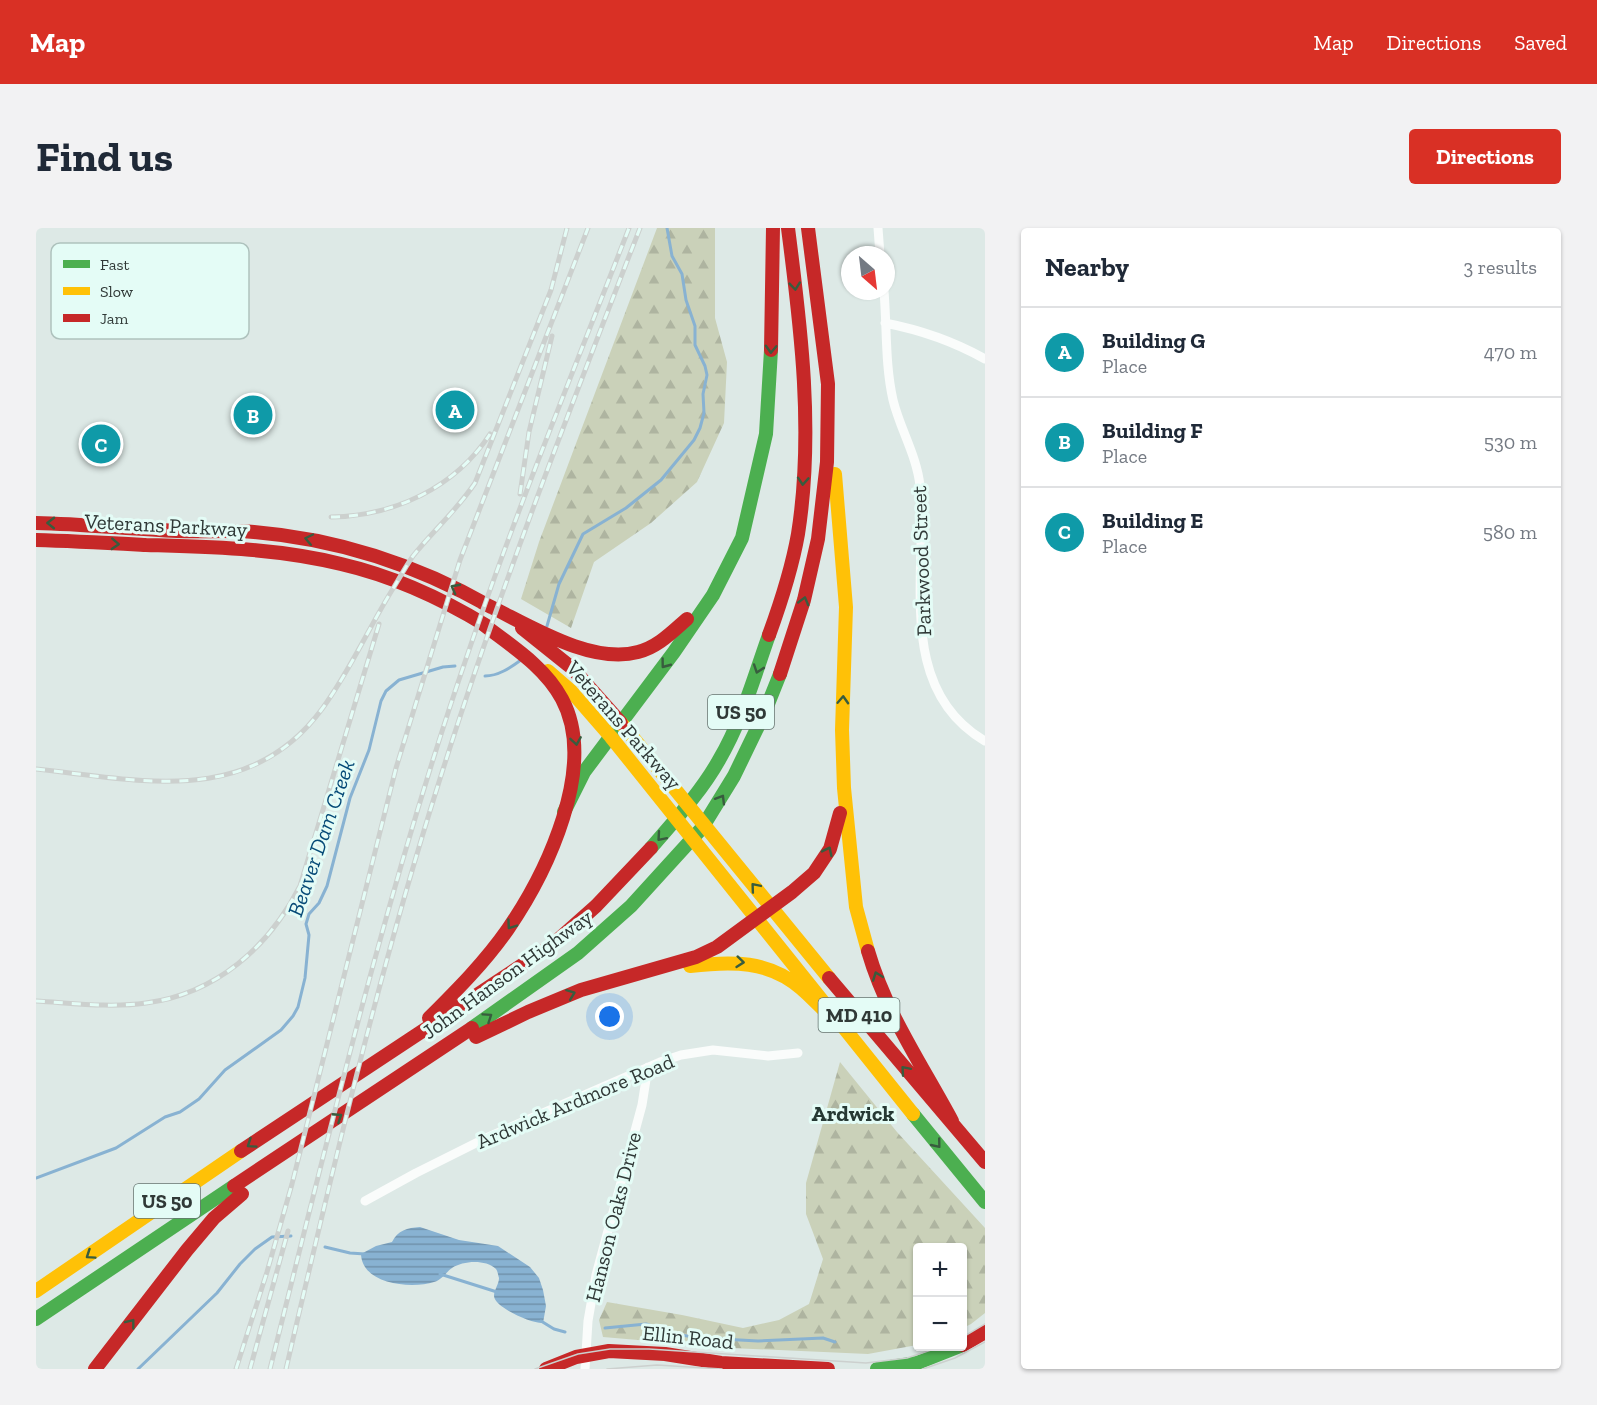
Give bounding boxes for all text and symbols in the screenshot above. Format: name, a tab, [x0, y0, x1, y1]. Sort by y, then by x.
text: Map	[30, 26, 85, 59]
text: Map	[1314, 30, 1354, 55]
text: Directions	[1387, 30, 1481, 55]
text: Saved	[1514, 30, 1567, 55]
button: Directions	[1409, 129, 1561, 184]
text: Find us	[36, 131, 173, 182]
legend	[51, 243, 249, 339]
north arrow	[841, 246, 895, 300]
text: Nearby	[1045, 251, 1129, 283]
text: Fast	[100, 255, 129, 274]
text: 3 results	[1463, 255, 1537, 279]
text: Slow	[100, 282, 134, 301]
one-way arrow	[788, 282, 801, 291]
text: Jam	[100, 309, 129, 328]
text: Building G	[1102, 327, 1205, 354]
text: A	[1058, 340, 1071, 364]
text: 470 m	[1484, 340, 1537, 364]
one-way arrow	[765, 345, 778, 354]
text: Place	[1102, 354, 1147, 378]
pin: A	[436, 388, 474, 432]
pin: B	[234, 392, 272, 438]
text: Building F	[1102, 417, 1203, 444]
pin: C	[82, 422, 120, 466]
text: B	[1058, 430, 1071, 454]
text: 530 m	[1484, 430, 1537, 454]
text: Place	[1102, 444, 1147, 468]
one-way arrow	[797, 476, 810, 485]
street label: Parkwood Street	[906, 485, 936, 637]
text: Building E	[1102, 507, 1203, 534]
street label: Veterans Parkway	[83, 508, 248, 542]
one-way arrow	[47, 517, 56, 529]
text: C	[1058, 520, 1071, 544]
text: 580 m	[1483, 520, 1537, 544]
one-way arrow	[304, 533, 314, 546]
text: Place	[1102, 534, 1147, 558]
one-way arrow	[111, 537, 120, 550]
one-way arrow	[451, 584, 461, 595]
one-way arrow	[797, 596, 809, 606]
street label: Veterans Parkway	[560, 655, 687, 795]
one-way arrow	[662, 657, 673, 668]
one-way arrow	[752, 663, 765, 674]
road number: US 50	[708, 695, 774, 729]
one-way arrow	[836, 696, 849, 705]
one-way arrow	[569, 737, 581, 746]
water label: Beaver Dam Creek	[281, 756, 361, 920]
one-way arrow	[713, 795, 725, 805]
one-way arrow	[657, 830, 668, 841]
one-way arrow	[821, 847, 833, 858]
one-way arrow	[752, 883, 763, 894]
street label: John Hanson Highway	[417, 904, 597, 1044]
one-way arrow	[507, 919, 518, 930]
one-way arrow	[735, 955, 745, 968]
one-way arrow	[871, 971, 884, 982]
one-way arrow	[565, 989, 576, 1001]
road number: MD 410	[818, 998, 900, 1032]
your location	[595, 1002, 624, 1031]
one-way arrow	[482, 1012, 492, 1024]
street label: Ardwick Ardmore Road	[473, 1048, 678, 1154]
one-way arrow	[901, 1066, 912, 1077]
district label: Ardwick	[812, 1100, 894, 1127]
one-way arrow	[331, 1113, 342, 1124]
street label: Hanson Oaks Drive	[580, 1129, 646, 1305]
one-way arrow	[246, 1137, 257, 1148]
one-way arrow	[930, 1137, 941, 1148]
road number: US 50	[134, 1184, 200, 1218]
map controls	[913, 1243, 967, 1351]
button: +	[913, 1243, 967, 1297]
one-way arrow	[85, 1248, 96, 1259]
button: −	[913, 1297, 967, 1351]
one-way arrow	[124, 1318, 135, 1329]
street label: Ellin Road	[641, 1320, 735, 1354]

